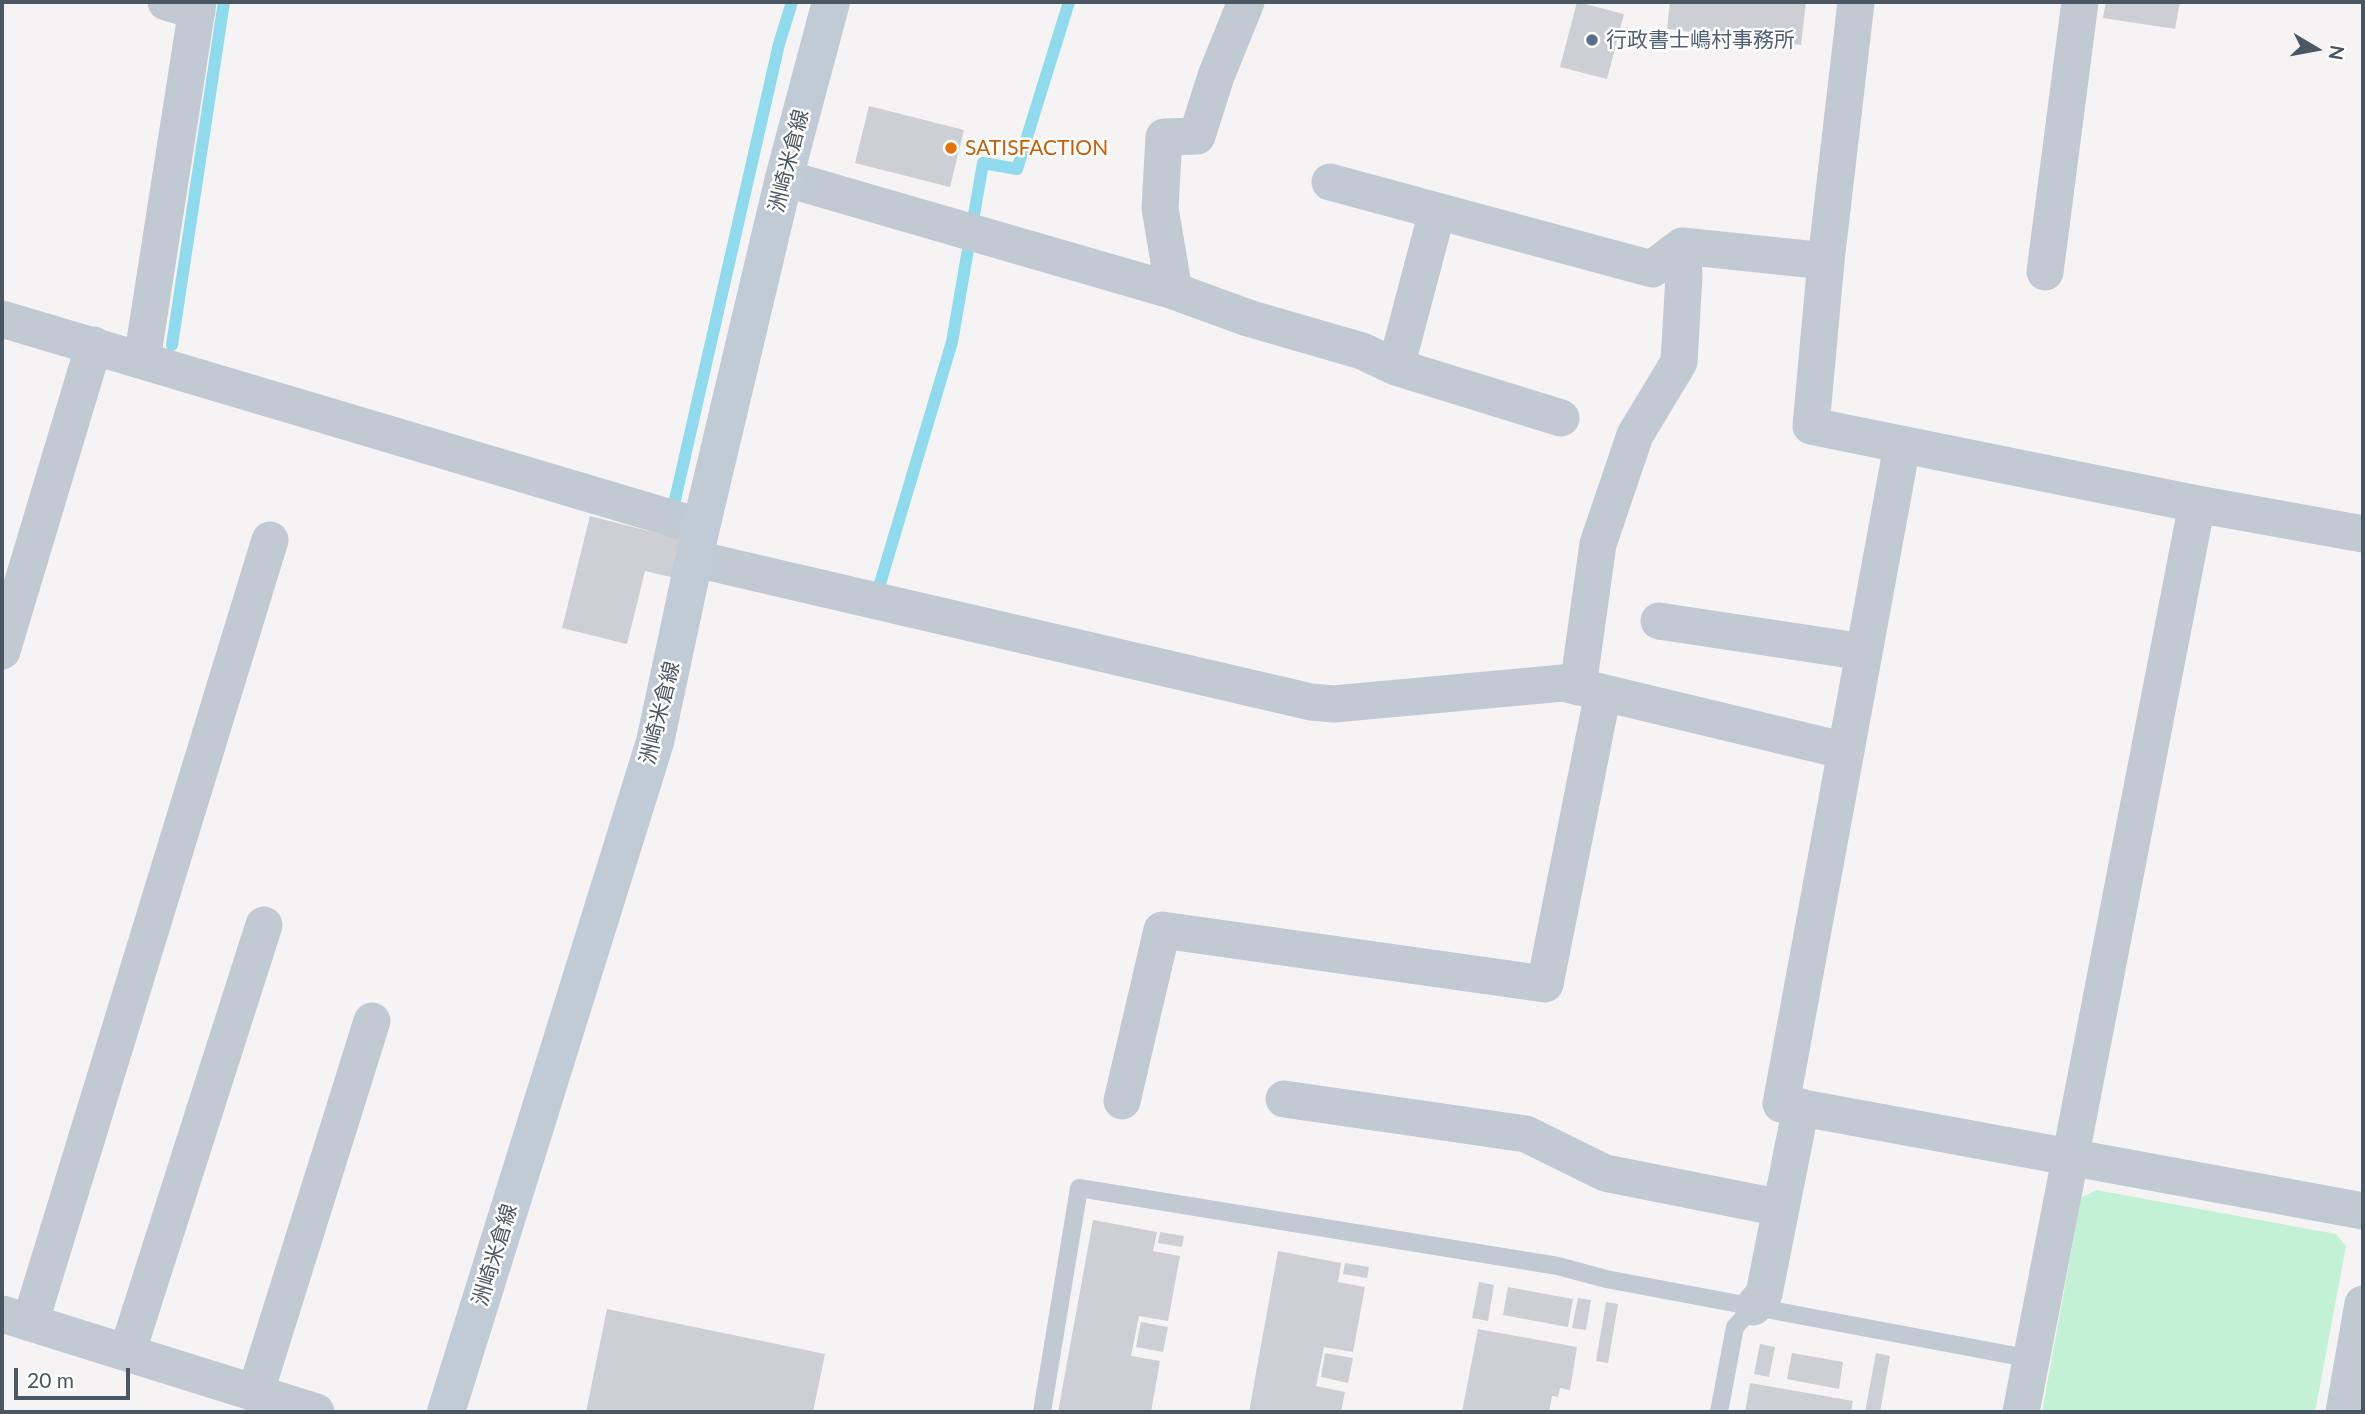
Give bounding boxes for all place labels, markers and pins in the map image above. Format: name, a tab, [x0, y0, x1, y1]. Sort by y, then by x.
place label: 行政書士嶋村事務所	[1606, 27, 1795, 53]
marker: 行政書士嶋村事務所	[1584, 32, 1600, 48]
place label: SATISFACTION	[965, 135, 1108, 161]
marker: SATISFACTION	[943, 140, 959, 156]

